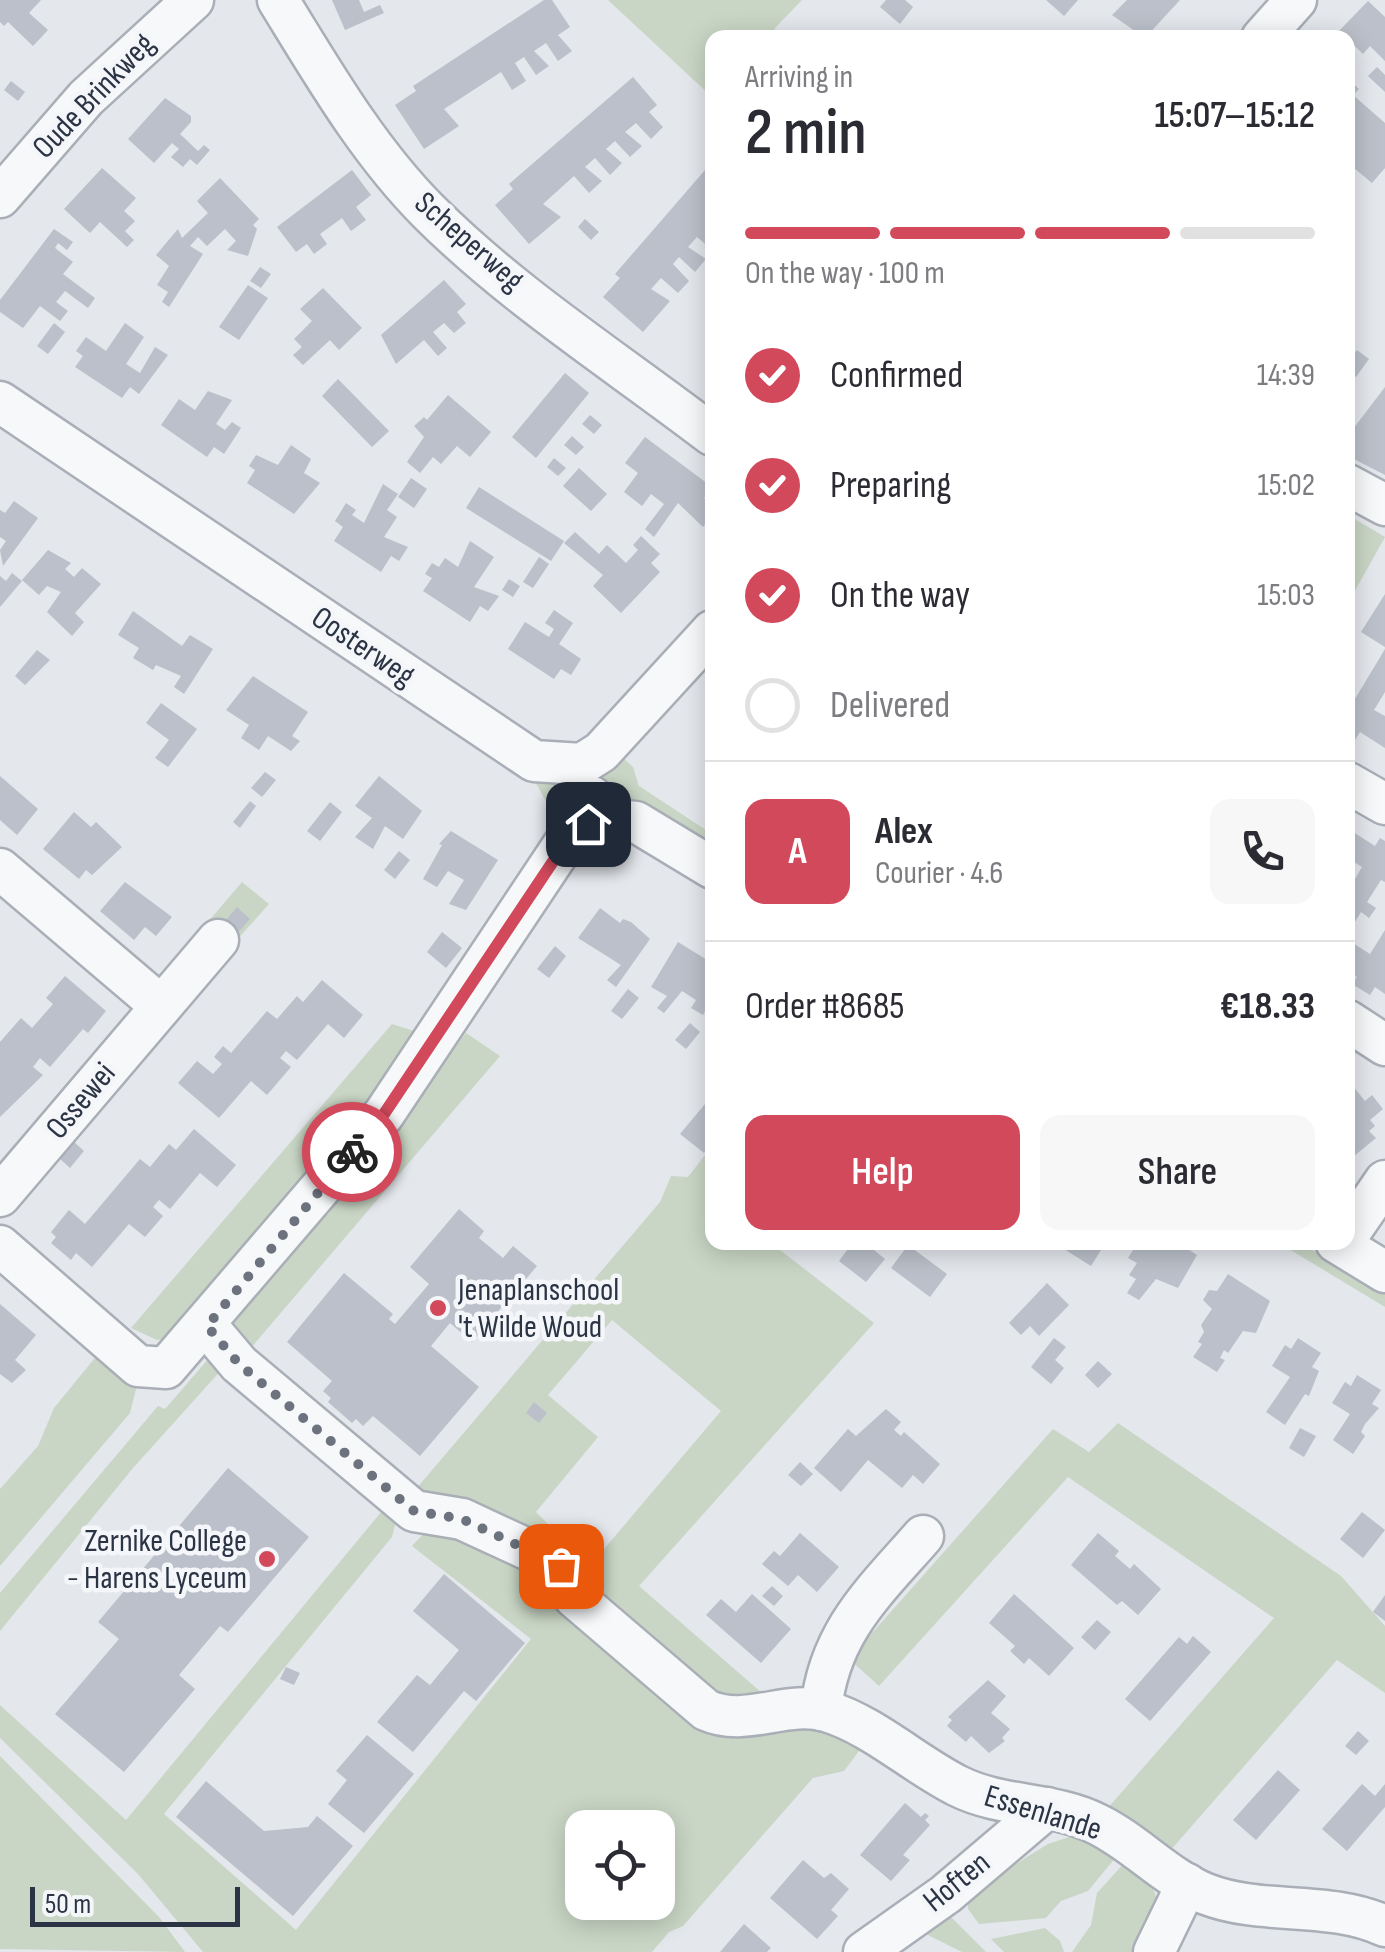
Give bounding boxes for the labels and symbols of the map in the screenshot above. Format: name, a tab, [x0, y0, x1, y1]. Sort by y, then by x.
street label: Oude Brinkweg	[25, 25, 163, 167]
street label: Scheperweg	[406, 184, 532, 300]
street label: Oosterweg	[304, 598, 422, 696]
pin	[546, 782, 631, 867]
street label: Ossewei	[38, 1055, 124, 1147]
courier	[302, 1102, 402, 1202]
place label: Jenaplanschool 't Wilde Woud	[457, 1271, 619, 1347]
marker: Jenaplanschool 't Wilde Woud	[427, 1297, 449, 1319]
place label: Zernike College - Harens Lyceum	[67, 1522, 247, 1598]
pin	[519, 1524, 604, 1609]
marker: Zernike College - Harens Lyceum	[256, 1548, 278, 1570]
street label: Essenlande	[980, 1777, 1106, 1849]
street label: Hoften	[916, 1843, 998, 1921]
scale bar	[30, 1882, 240, 1926]

